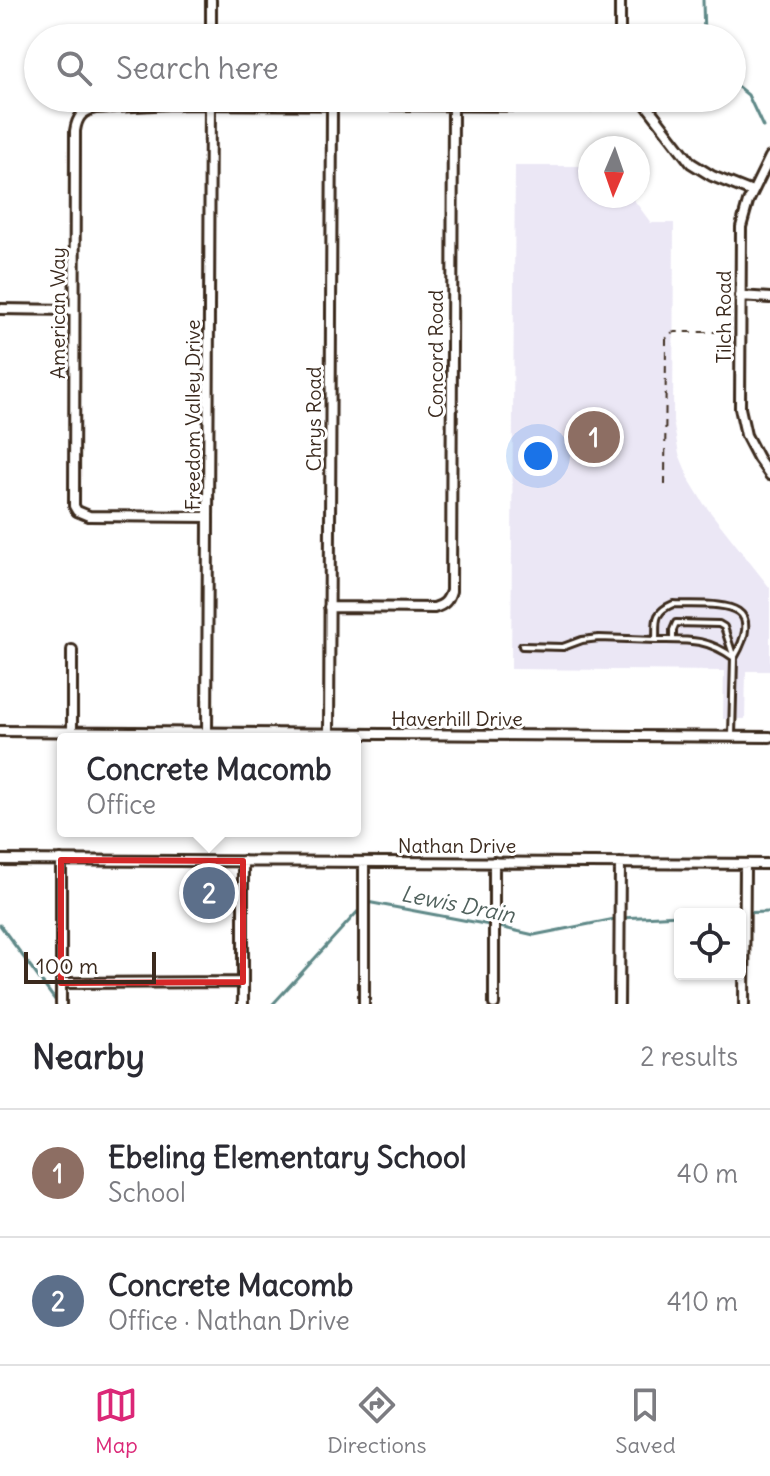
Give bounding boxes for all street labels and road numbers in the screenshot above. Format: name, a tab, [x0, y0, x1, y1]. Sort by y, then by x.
street label: American Way	[45, 247, 70, 379]
street label: Tilch Road	[711, 270, 736, 363]
street label: Concord Road	[423, 290, 448, 418]
street label: Freedom Valley Drive	[180, 319, 205, 511]
street label: Chrys Road	[301, 366, 326, 471]
street label: Haverhill Drive	[391, 706, 523, 731]
street label: Nathan Drive	[398, 833, 516, 858]

